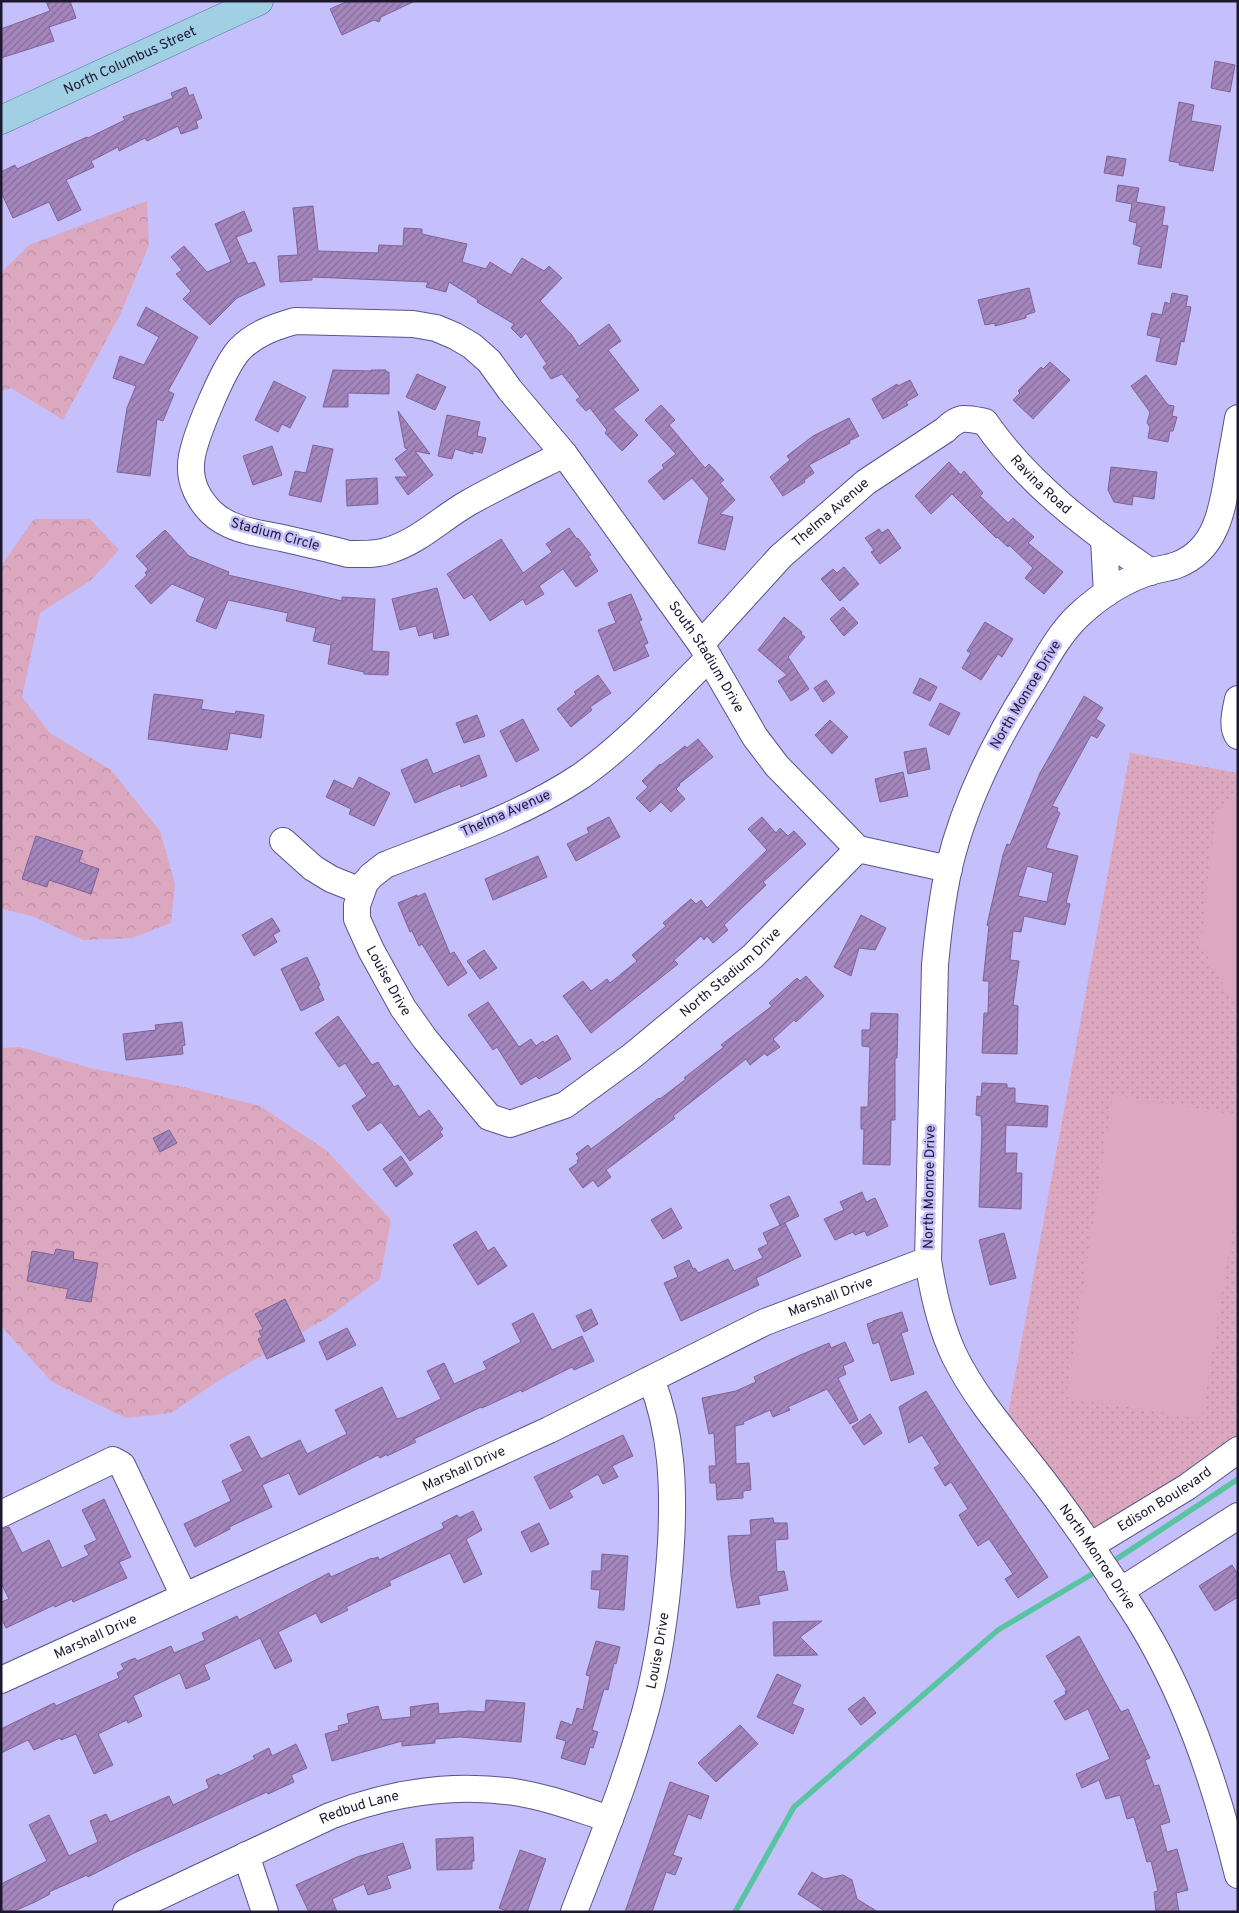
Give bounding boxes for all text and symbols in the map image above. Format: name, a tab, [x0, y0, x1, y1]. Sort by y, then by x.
street label: North Columbus Street	[61, 23, 199, 98]
street label: Ravina Road	[1006, 452, 1075, 518]
street label: Thelma Avenue	[789, 475, 873, 551]
street label: Stadium Circle	[229, 515, 321, 555]
street label: South Stadium Drive	[664, 598, 748, 716]
street label: North Monroe Drive	[987, 638, 1065, 752]
street label: Thelma Avenue	[459, 787, 553, 841]
street label: North Stadium Drive	[677, 924, 784, 1021]
street label: Louise Drive	[362, 943, 415, 1020]
street label: North Monroe Drive	[920, 1125, 940, 1249]
street label: Marshall Drive	[786, 1273, 875, 1321]
street label: Marshall Drive	[420, 1442, 508, 1495]
street label: Edison Boulevard	[1115, 1463, 1215, 1536]
street label: North Monroe Drive	[1055, 1501, 1139, 1613]
street label: Marshall Drive	[51, 1611, 140, 1663]
street label: Louise Drive	[643, 1611, 673, 1691]
street label: Redbud Lane	[317, 1787, 401, 1828]

